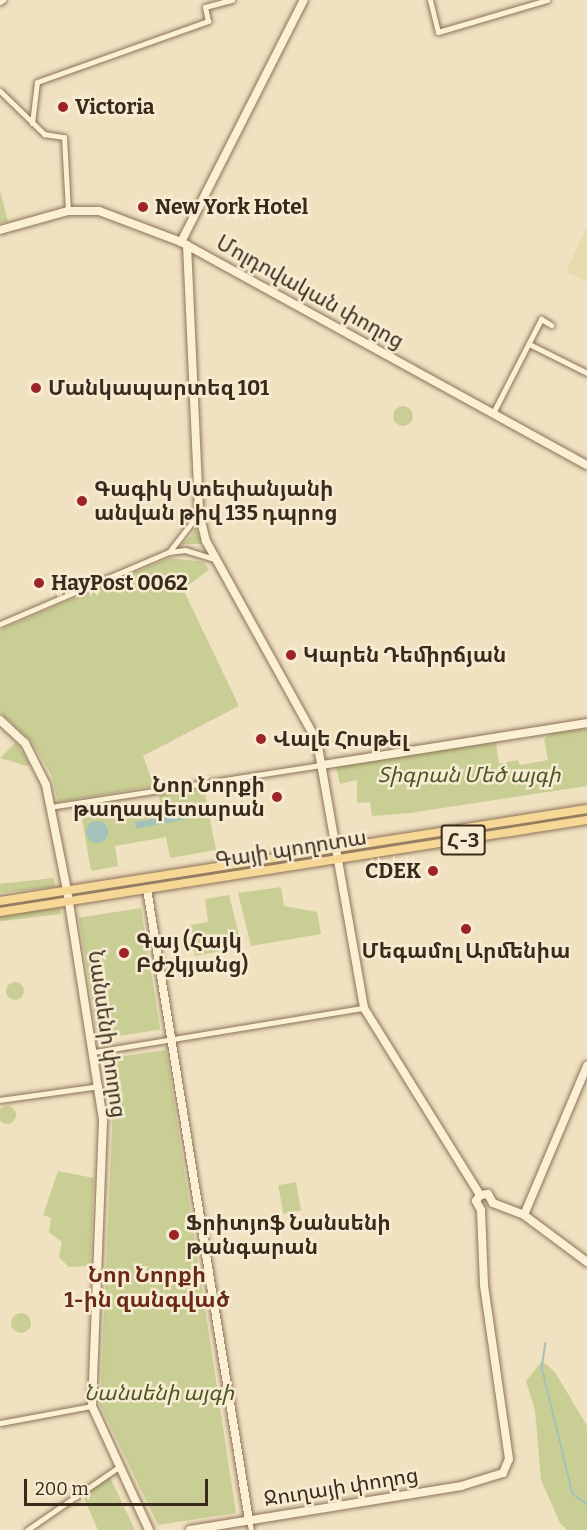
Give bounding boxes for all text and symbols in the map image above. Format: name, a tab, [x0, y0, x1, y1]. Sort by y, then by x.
place label: Victoria	[75, 94, 155, 120]
marker: Victoria	[56, 100, 70, 114]
place label: New York Hotel	[155, 194, 308, 220]
marker: New York Hotel	[136, 200, 150, 214]
street label: Մոլդովական փողոց	[212, 230, 408, 354]
place label: Մանկապարտեզ 101	[48, 375, 269, 401]
marker: Մանկապարտեզ 101	[29, 381, 43, 395]
place label: Գագիկ Ստեփանյանի անվան թիվ 135 դպրոց	[94, 476, 337, 526]
marker: Գագիկ Ստեփանյանի անվան թիվ 135 դպրոց	[75, 494, 89, 508]
place label: HayPost 0062	[51, 570, 188, 596]
marker: HayPost 0062	[32, 576, 46, 590]
place label: Կարեն Դեմիրճյան	[303, 642, 506, 668]
marker: Կարեն Դեմիրճյան	[284, 648, 298, 662]
place label: Վալե Հոսթել	[273, 726, 409, 752]
marker: Վալե Հոսթել	[254, 732, 268, 746]
park label: Տիգրան Մեծ այգի	[377, 762, 561, 788]
place label: Նոր Նորքի թաղապետարան	[73, 772, 265, 822]
marker: Նոր Նորքի թաղապետարան	[270, 790, 284, 804]
road number: Հ-3	[440, 823, 486, 857]
street label: Գայի պողոտա	[214, 825, 368, 873]
place label: CDEK	[365, 858, 421, 884]
marker: CDEK	[426, 864, 440, 878]
marker: Մեգամոլ Արմենիա	[459, 922, 473, 936]
place label: Գայ (Հայկ Բժշկյանց)	[136, 928, 248, 978]
place label: Մեգամոլ Արմենիա	[362, 938, 570, 964]
marker: Գայ (Հայկ Բժշկյանց)	[117, 946, 131, 960]
street label: Նանսենի փողոց	[83, 949, 131, 1119]
place label: Ֆրիտյոֆ Նանսենի թանգարան	[186, 1210, 391, 1260]
marker: Ֆրիտյոֆ Նանսենի թանգարան	[167, 1228, 181, 1242]
district label: Նոր Նորքի 1-ին զանգված	[64, 1261, 230, 1312]
park label: Նանսենի այգի	[84, 1380, 234, 1406]
street label: Ջուղայի փողոց	[262, 1462, 420, 1512]
scale bar	[27, 1467, 212, 1505]
text: 200 m	[35, 1478, 89, 1500]

